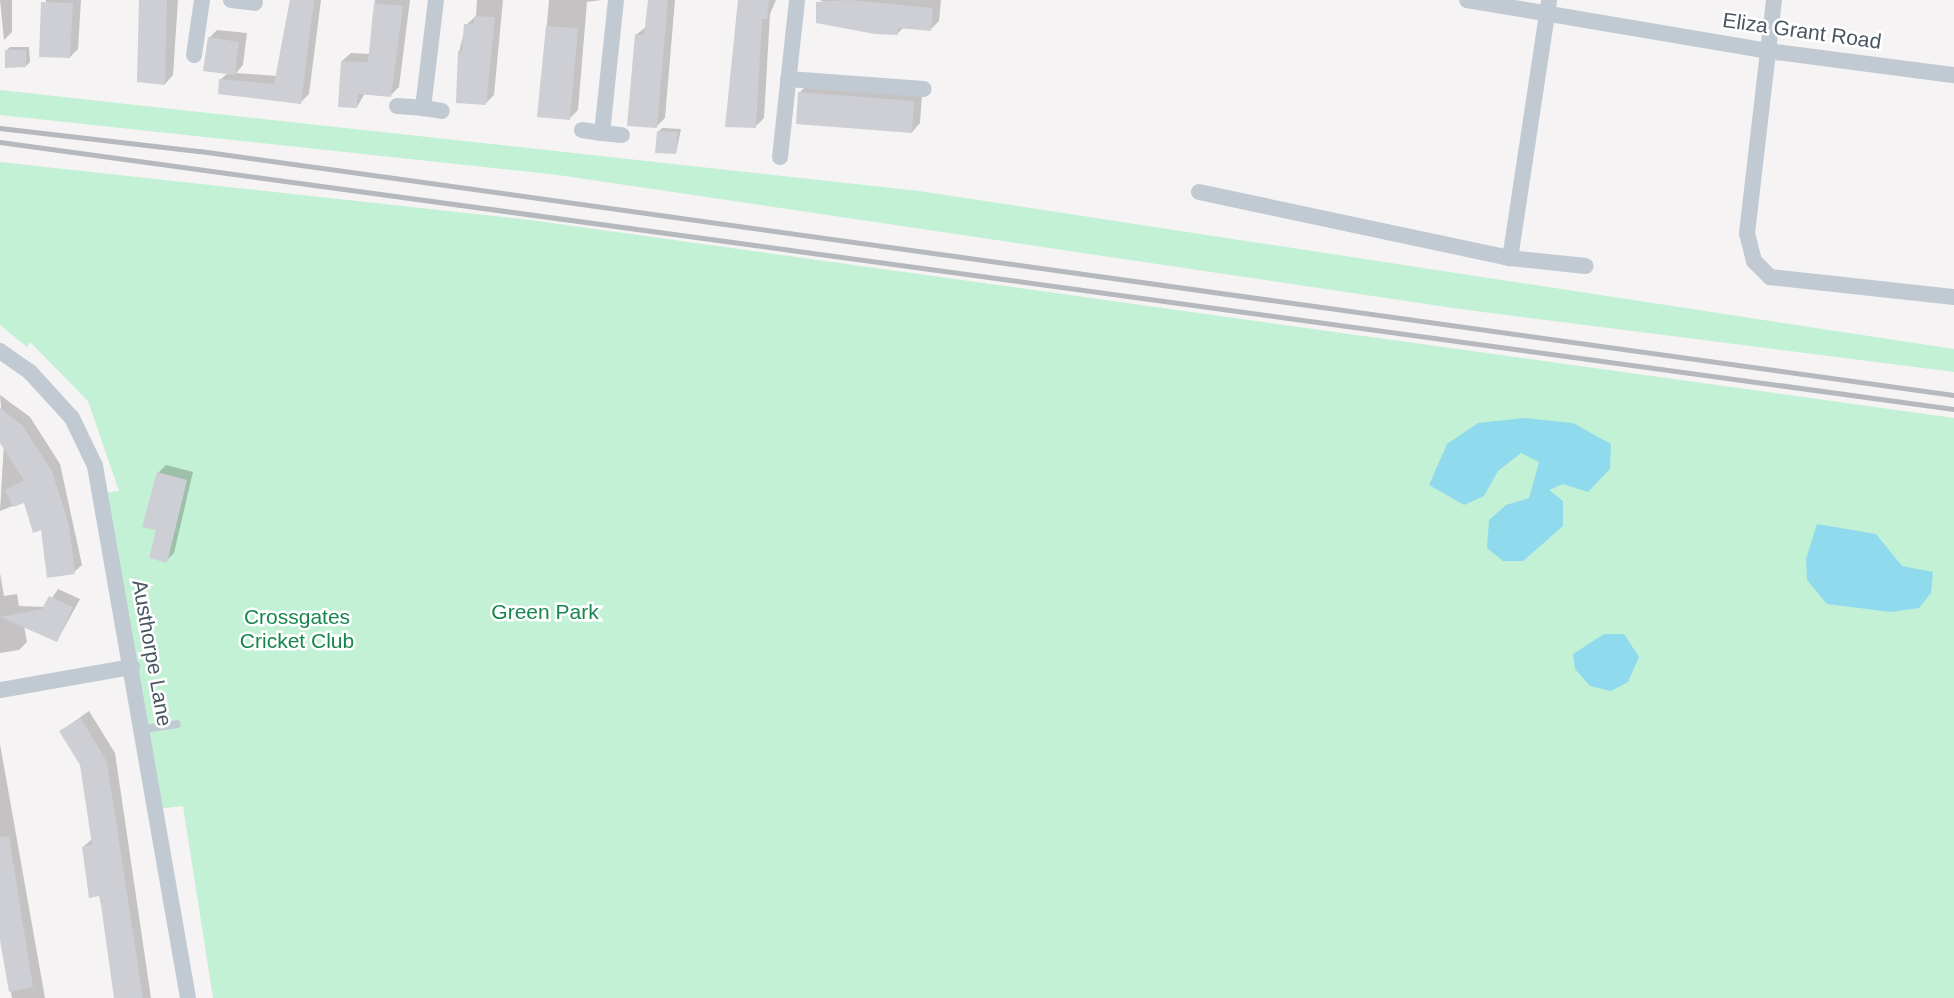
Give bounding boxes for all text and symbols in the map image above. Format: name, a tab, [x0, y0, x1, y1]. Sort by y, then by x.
street label: Eliza Grant Road	[1721, 7, 1883, 55]
street label: Austhorpe Lane	[127, 578, 177, 728]
park label: Green Park	[491, 599, 599, 625]
park label: Crossgates Cricket Club	[240, 604, 354, 654]

